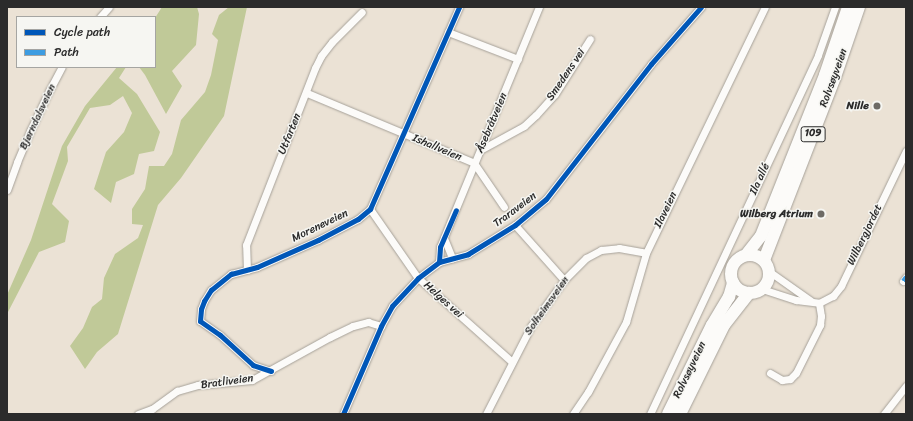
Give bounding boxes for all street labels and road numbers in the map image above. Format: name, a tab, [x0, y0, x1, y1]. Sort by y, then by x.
street label: Smedens vei	[544, 46, 588, 104]
street label: Rolvsøyveien	[817, 47, 851, 109]
street label: Bjørndalsveien	[17, 82, 59, 152]
street label: Åsebråtveien	[473, 91, 511, 155]
street label: Utfarten	[276, 111, 304, 157]
road number: 109	[800, 126, 826, 142]
street label: Ishallveien	[410, 132, 464, 164]
street label: Ila allé	[747, 161, 773, 197]
street label: Traraveien	[491, 190, 539, 230]
street label: Ilaveien	[652, 190, 680, 230]
street label: Wilbergjordet	[845, 202, 885, 268]
street label: Moreneveien	[290, 207, 350, 245]
street label: Solheimsveien	[522, 274, 572, 338]
street label: Helges vei	[420, 279, 466, 321]
street label: Rolvsøyveien	[671, 340, 709, 400]
street label: Bratliveien	[200, 372, 254, 392]

